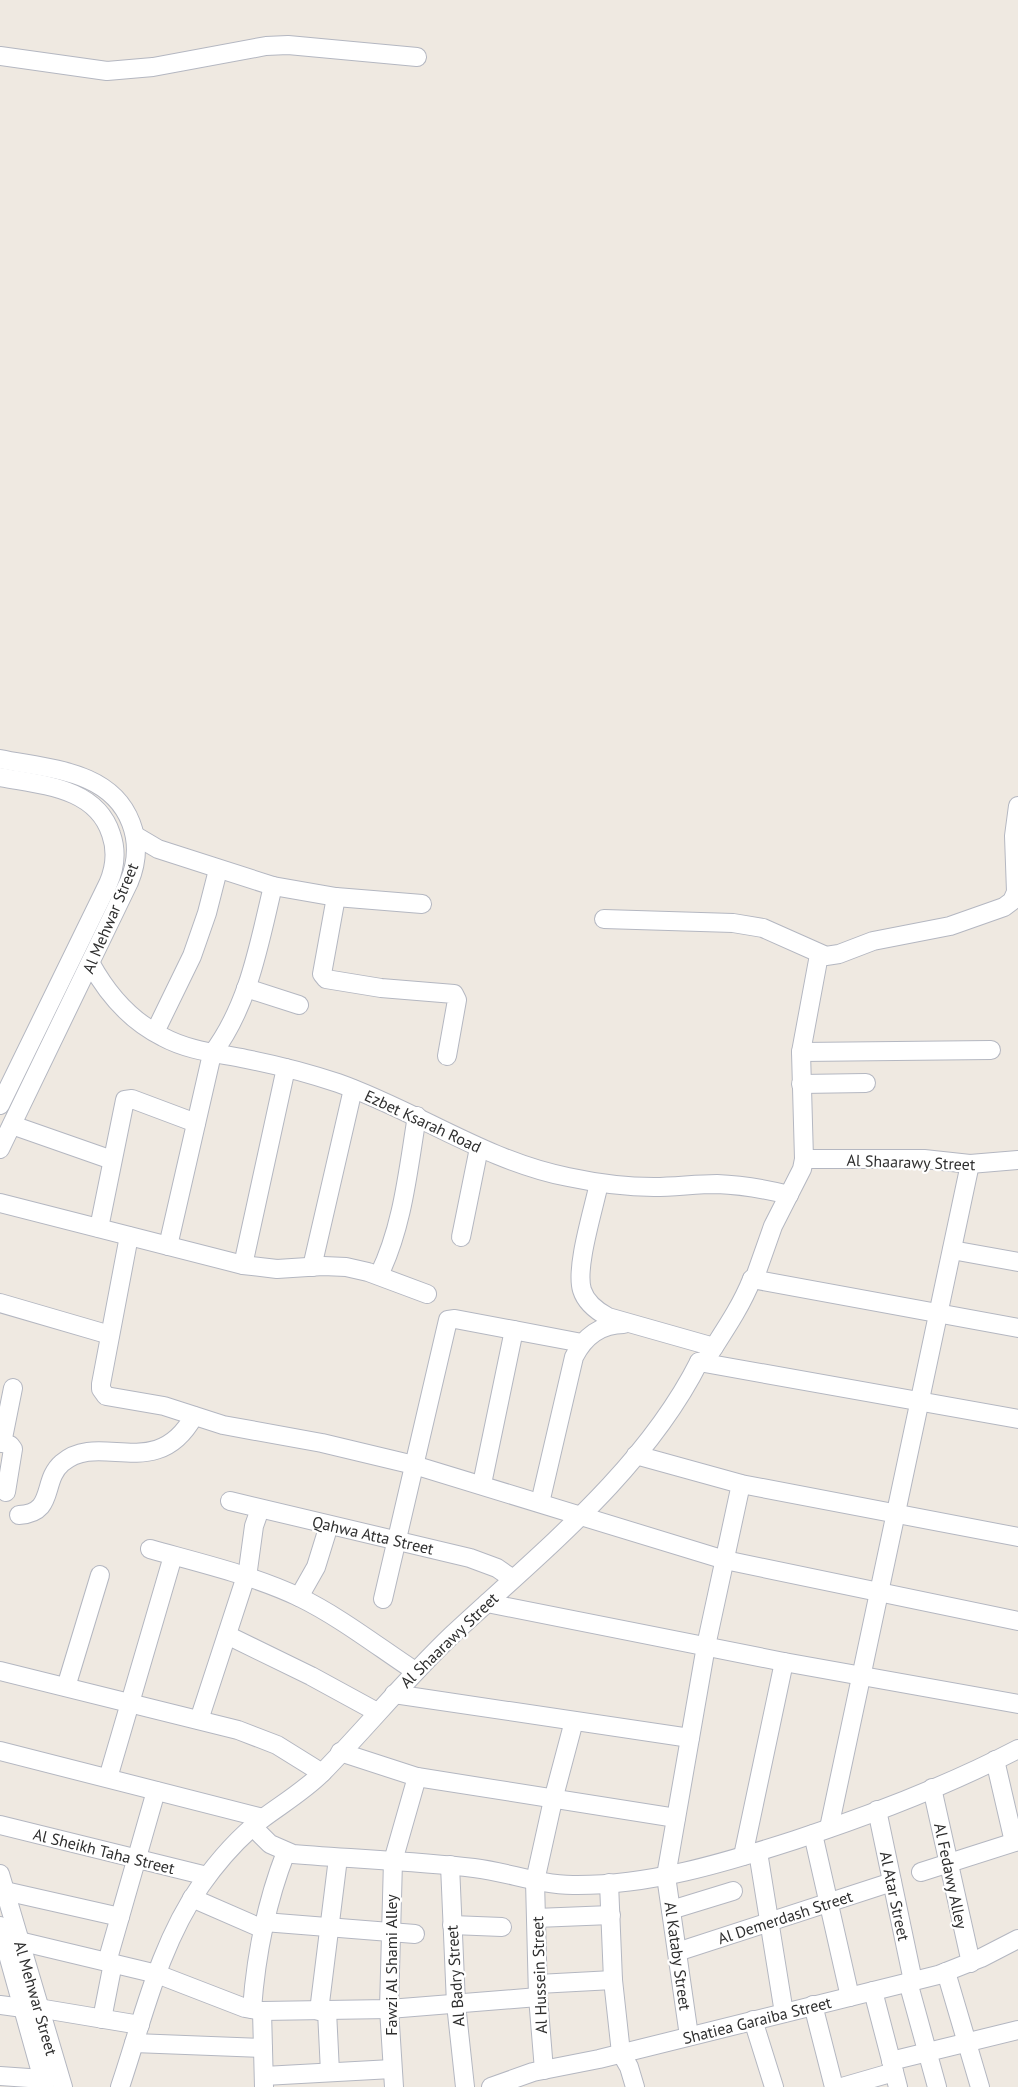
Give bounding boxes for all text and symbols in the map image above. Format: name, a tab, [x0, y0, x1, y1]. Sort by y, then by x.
street label: Al Mehwar Street	[78, 859, 143, 976]
street label: Ezbet Ksarah Road	[361, 1085, 485, 1157]
street label: Al Shaarawy Street	[846, 1150, 976, 1174]
street label: Qahwa Atta Street	[310, 1511, 436, 1559]
street label: Al Shaarawy Street	[396, 1588, 503, 1692]
street label: Al Fedawy Alley	[930, 1821, 972, 1931]
street label: Al Sheikh Taha Street	[31, 1824, 177, 1878]
street label: Al Atar Street	[876, 1849, 914, 1943]
street label: Al Demerdash Street	[715, 1886, 856, 1948]
street label: Fawzi Al Shami Alley	[381, 1894, 401, 2036]
street label: Al Kataby Street	[660, 1900, 696, 2012]
street label: Al Hussein Street	[527, 1915, 551, 2034]
street label: Al Badry Street	[441, 1924, 469, 2027]
street label: Al Mehwar Street	[10, 1938, 62, 2058]
street label: Shatiea Garaiba Street	[681, 1992, 834, 2048]

